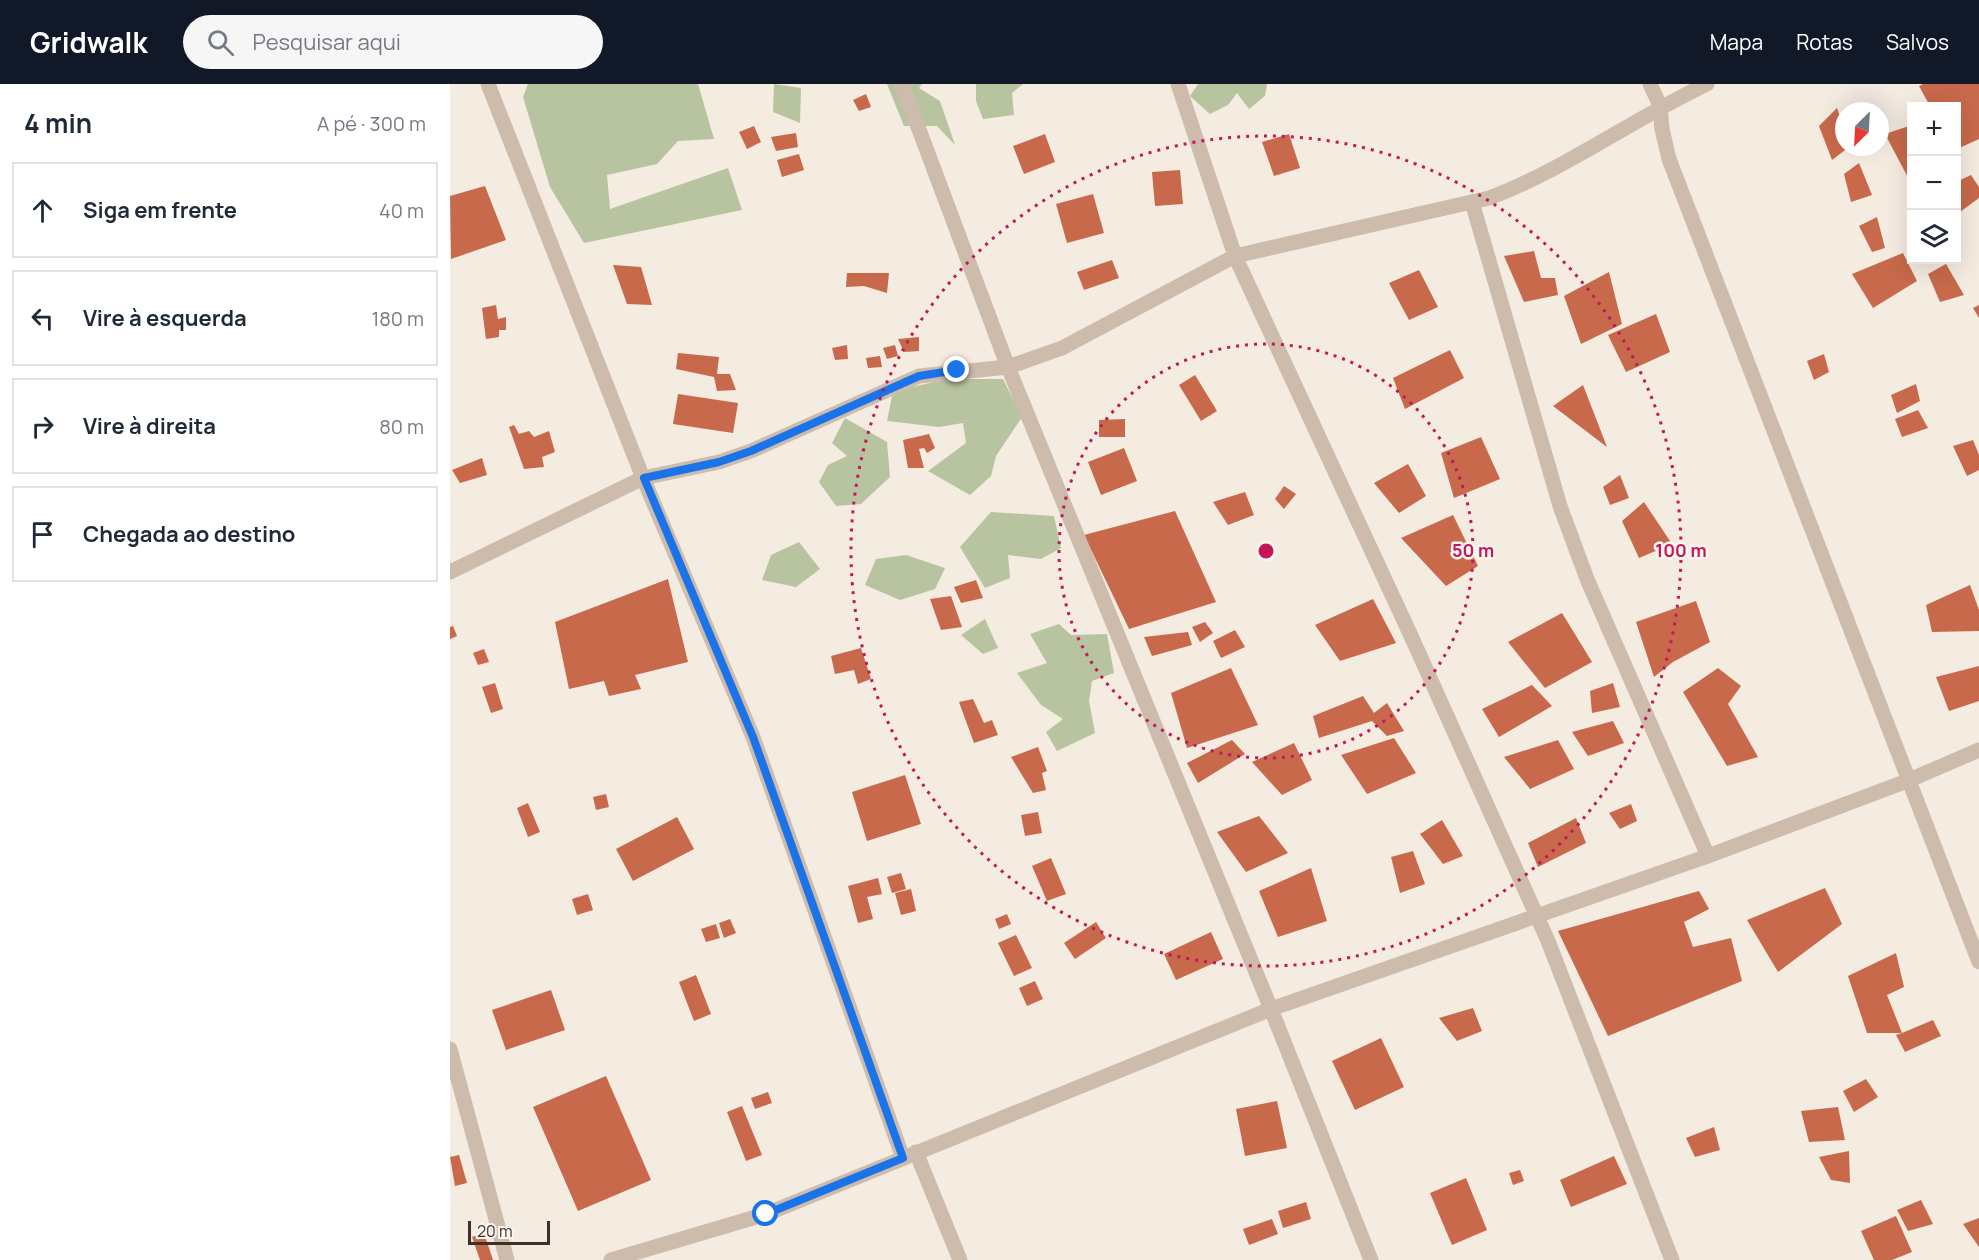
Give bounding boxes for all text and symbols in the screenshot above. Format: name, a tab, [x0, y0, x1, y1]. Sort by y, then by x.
search box	[183, 15, 603, 69]
text: Gridwalk	[30, 23, 147, 61]
icon: search	[204, 26, 237, 59]
text: Pesquisar aqui	[252, 27, 401, 57]
text: Mapa	[1710, 28, 1763, 56]
text: Rotas	[1796, 28, 1853, 56]
text: Salvos	[1886, 28, 1949, 56]
north arrow	[1835, 102, 1889, 156]
map controls	[1907, 102, 1961, 264]
button: +	[1907, 102, 1961, 156]
text: 4 min	[24, 105, 92, 141]
text: A pé · 300 m	[317, 110, 426, 137]
button: −	[1907, 156, 1961, 210]
icon: ahead	[26, 194, 59, 227]
text: Siga em frente	[83, 195, 237, 225]
text: 40 m	[379, 197, 424, 224]
button: layers	[1907, 210, 1961, 264]
icon: left	[26, 302, 59, 335]
text: Vire à esquerda	[83, 303, 247, 333]
text: 180 m	[371, 305, 424, 332]
route end	[943, 356, 969, 382]
icon: right	[26, 410, 59, 443]
text: Vire à direita	[83, 411, 216, 441]
text: 80 m	[379, 413, 424, 440]
icon: arrive	[26, 518, 59, 551]
text: Chegada ao destino	[83, 519, 295, 549]
text: 50 m	[1452, 538, 1494, 562]
text: 100 m	[1655, 538, 1707, 562]
centre of rings	[1256, 541, 1276, 561]
route start	[752, 1200, 778, 1226]
scale bar	[468, 1218, 550, 1246]
text: 20 m	[477, 1220, 513, 1242]

